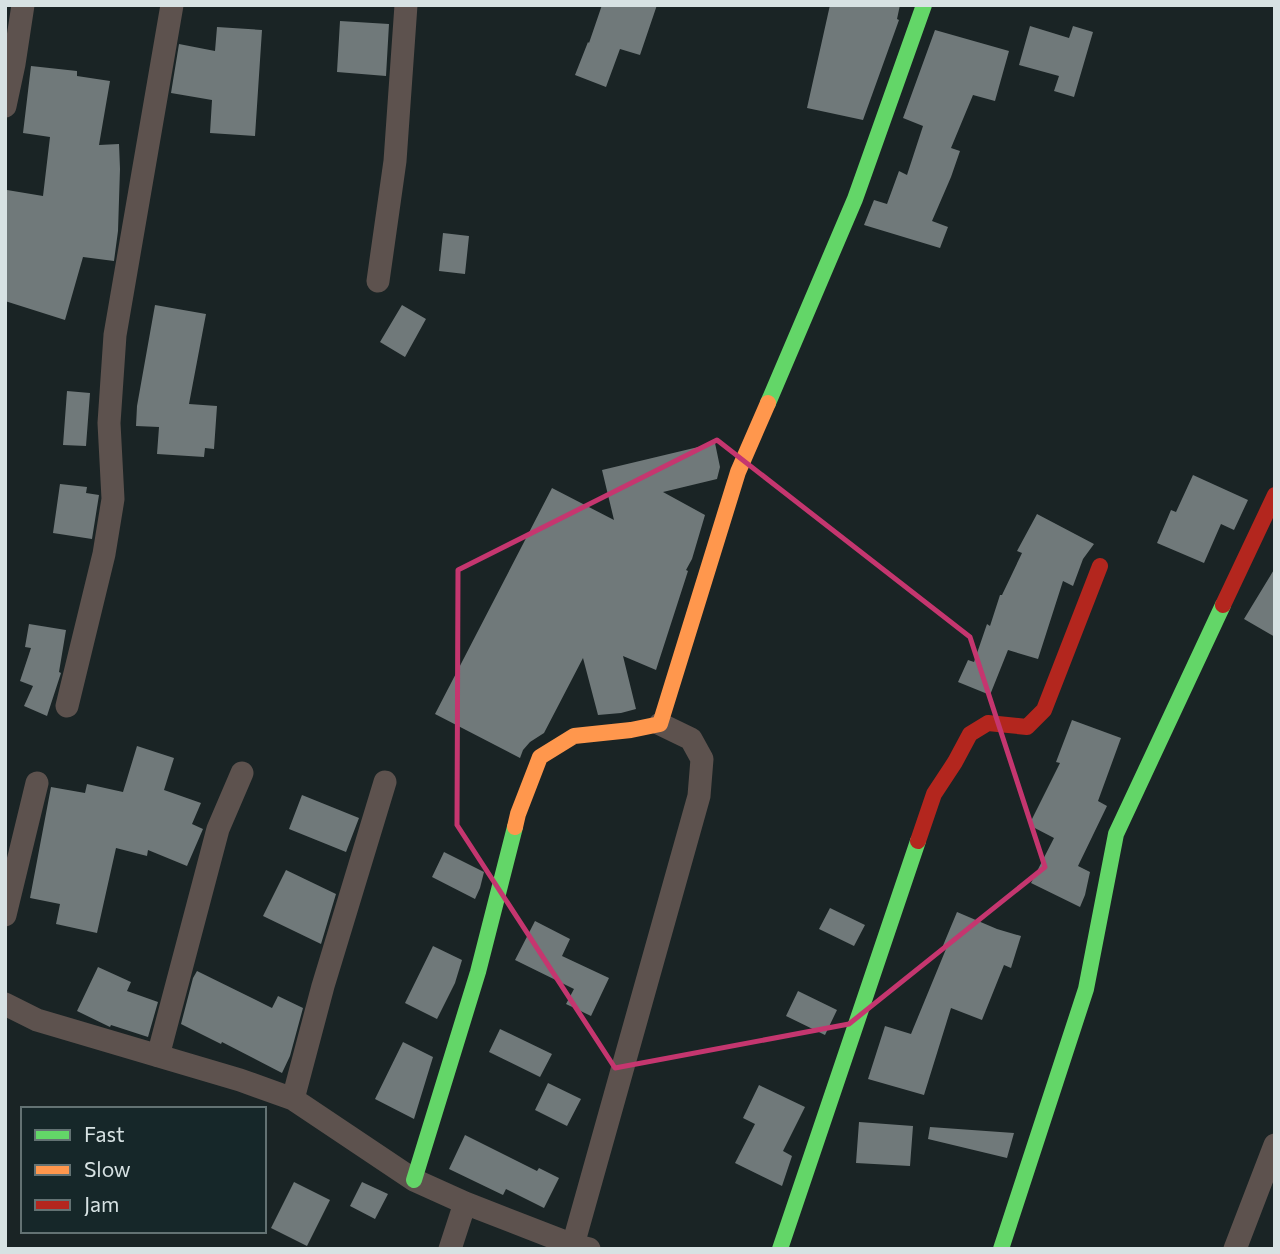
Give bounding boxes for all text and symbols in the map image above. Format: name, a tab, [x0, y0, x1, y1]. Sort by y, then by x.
legend	[21, 1107, 266, 1233]
text: Fast	[84, 1121, 125, 1146]
text: Slow	[84, 1156, 131, 1181]
text: Jam	[84, 1191, 119, 1216]

